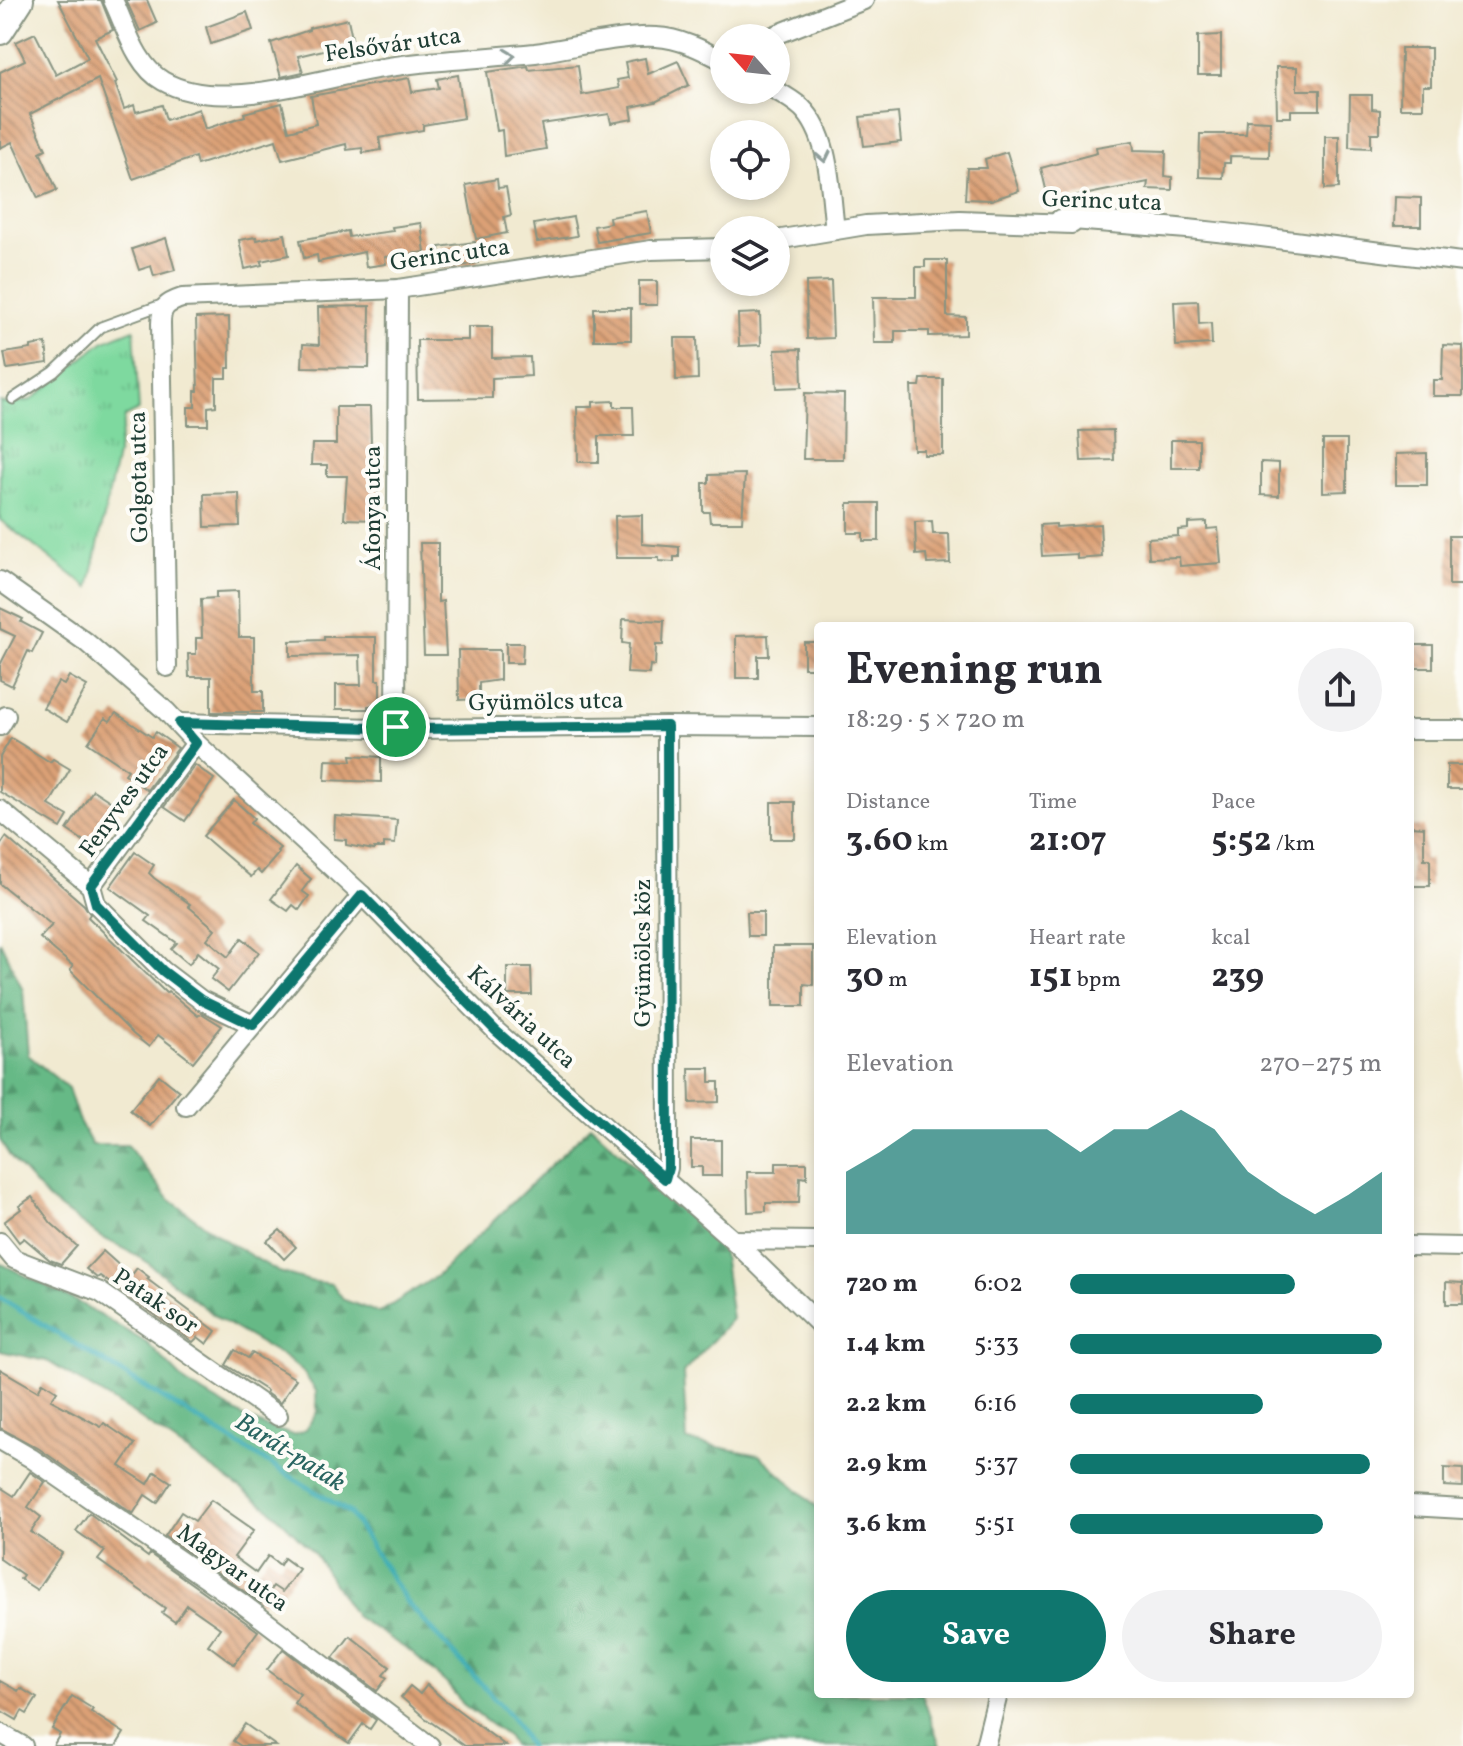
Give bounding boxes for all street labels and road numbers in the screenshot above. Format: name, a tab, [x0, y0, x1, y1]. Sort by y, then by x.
street label: Felsővár utca	[323, 20, 463, 72]
street label: Gerinc utca	[1041, 183, 1163, 221]
street label: Gerinc utca	[388, 231, 512, 281]
street label: Golgota utca	[122, 411, 158, 543]
street label: Áfonya utca	[357, 445, 391, 571]
street label: Gyümölcs utca	[468, 685, 624, 721]
street label: Fenyves utca	[72, 737, 178, 865]
street label: Gyümölcs köz	[627, 879, 661, 1027]
street label: Kálvária utca	[459, 958, 583, 1078]
street label: Patak sor	[105, 1261, 205, 1343]
street label: Magyar utca	[169, 1517, 295, 1621]

